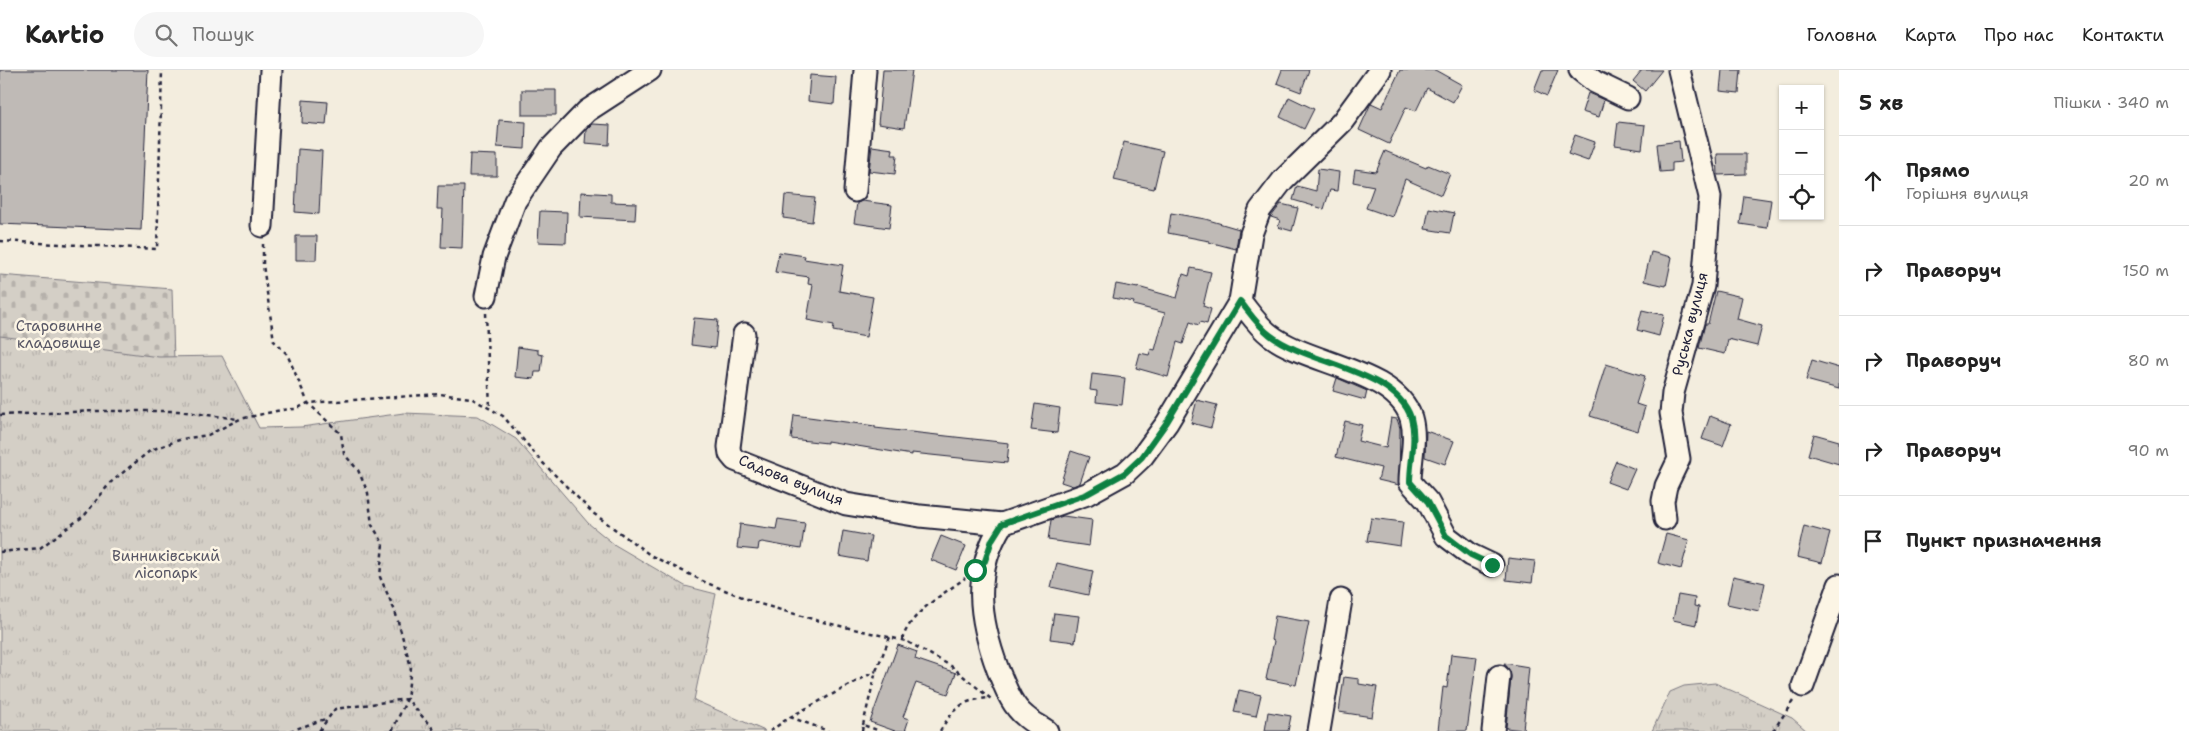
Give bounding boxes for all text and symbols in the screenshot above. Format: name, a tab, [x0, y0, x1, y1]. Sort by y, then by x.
search box	[134, 12, 484, 57]
text: Kartio	[25, 19, 104, 51]
icon: search	[152, 21, 180, 49]
text: Пошук	[192, 22, 254, 47]
text: Головна	[1806, 23, 1877, 47]
text: Карта	[1905, 23, 1956, 47]
text: Про нас	[1984, 23, 2054, 47]
text: Контакти	[2082, 23, 2164, 47]
map controls	[1779, 85, 1824, 220]
button: +	[1779, 85, 1824, 130]
text: 5 хв	[1859, 89, 1903, 117]
text: Пішки · 340 m	[2054, 92, 2169, 113]
button: −	[1779, 130, 1824, 175]
text: Прямо	[1906, 158, 1970, 183]
icon: ahead	[1859, 167, 1887, 195]
text: 20 m	[2128, 170, 2169, 191]
button: locate	[1779, 175, 1824, 220]
text: Горішня вулиця	[1906, 183, 2029, 204]
icon: right	[1859, 257, 1887, 285]
text: Праворуч	[1906, 258, 2001, 283]
text: 150 m	[2122, 260, 2169, 281]
street label: Руська вулиця	[1667, 270, 1713, 378]
park label: Старовинне кладовище	[16, 316, 102, 353]
icon: right	[1859, 347, 1887, 375]
text: Праворуч	[1906, 348, 2001, 373]
text: 80 m	[2128, 350, 2169, 371]
icon: right	[1859, 437, 1887, 465]
text: Праворуч	[1906, 438, 2001, 463]
text: 90 m	[2128, 440, 2169, 461]
street label: Садова вулиця	[736, 450, 846, 510]
icon: arrive	[1859, 527, 1887, 555]
text: Пункт призначення	[1906, 528, 2102, 553]
park label: Винниківський лісопарк	[112, 546, 220, 583]
route end	[1481, 554, 1504, 577]
route start	[964, 559, 987, 582]

